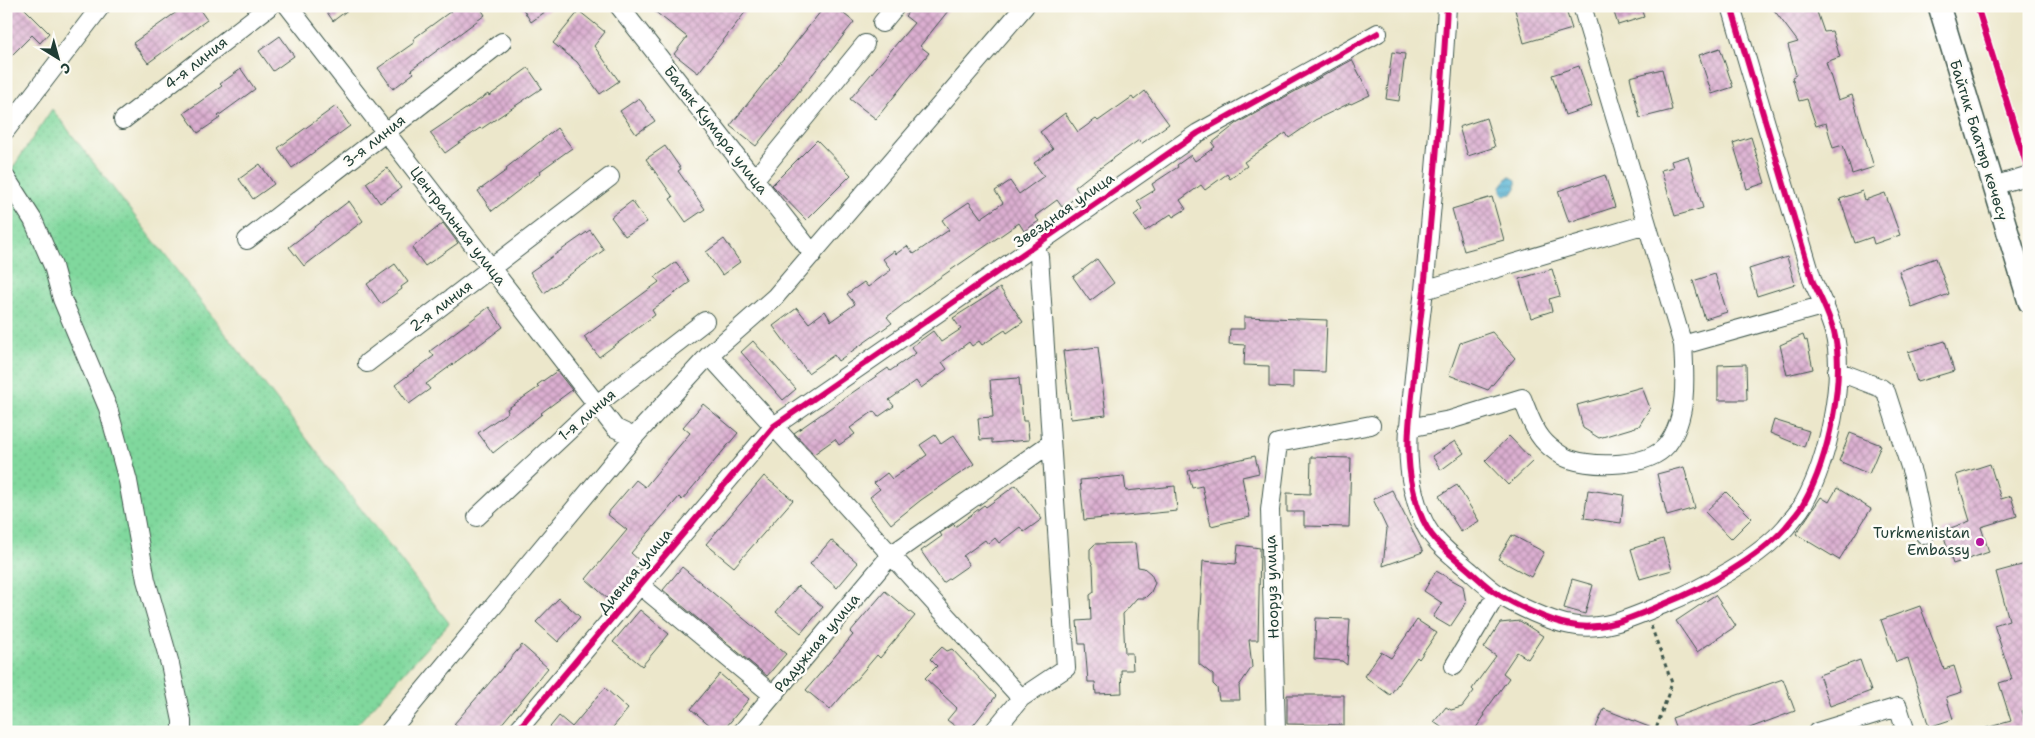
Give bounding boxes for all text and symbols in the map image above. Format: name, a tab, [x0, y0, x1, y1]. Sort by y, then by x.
north arrow	[32, 32, 82, 82]
street label: 4-я линия	[160, 32, 232, 94]
street label: Байтик Баатыр көчөсү	[1945, 57, 2013, 223]
text: С	[57, 59, 75, 78]
street label: Балык Кумара улица	[659, 61, 773, 199]
street label: 3-я линия	[338, 110, 410, 172]
street label: Центральная улица	[405, 162, 511, 290]
street label: Звездная улица	[1010, 167, 1119, 252]
street label: 2-я линия	[405, 276, 477, 336]
street label: 1-я линия	[554, 384, 620, 446]
place label: Turkmenistan Embassy	[1873, 523, 1970, 560]
street label: Дивная улица	[593, 524, 677, 618]
street label: Нооруз улица	[1260, 534, 1284, 639]
marker: Turkmenistan Embassy	[1974, 536, 1986, 548]
street label: Радужная улица	[770, 589, 865, 697]

